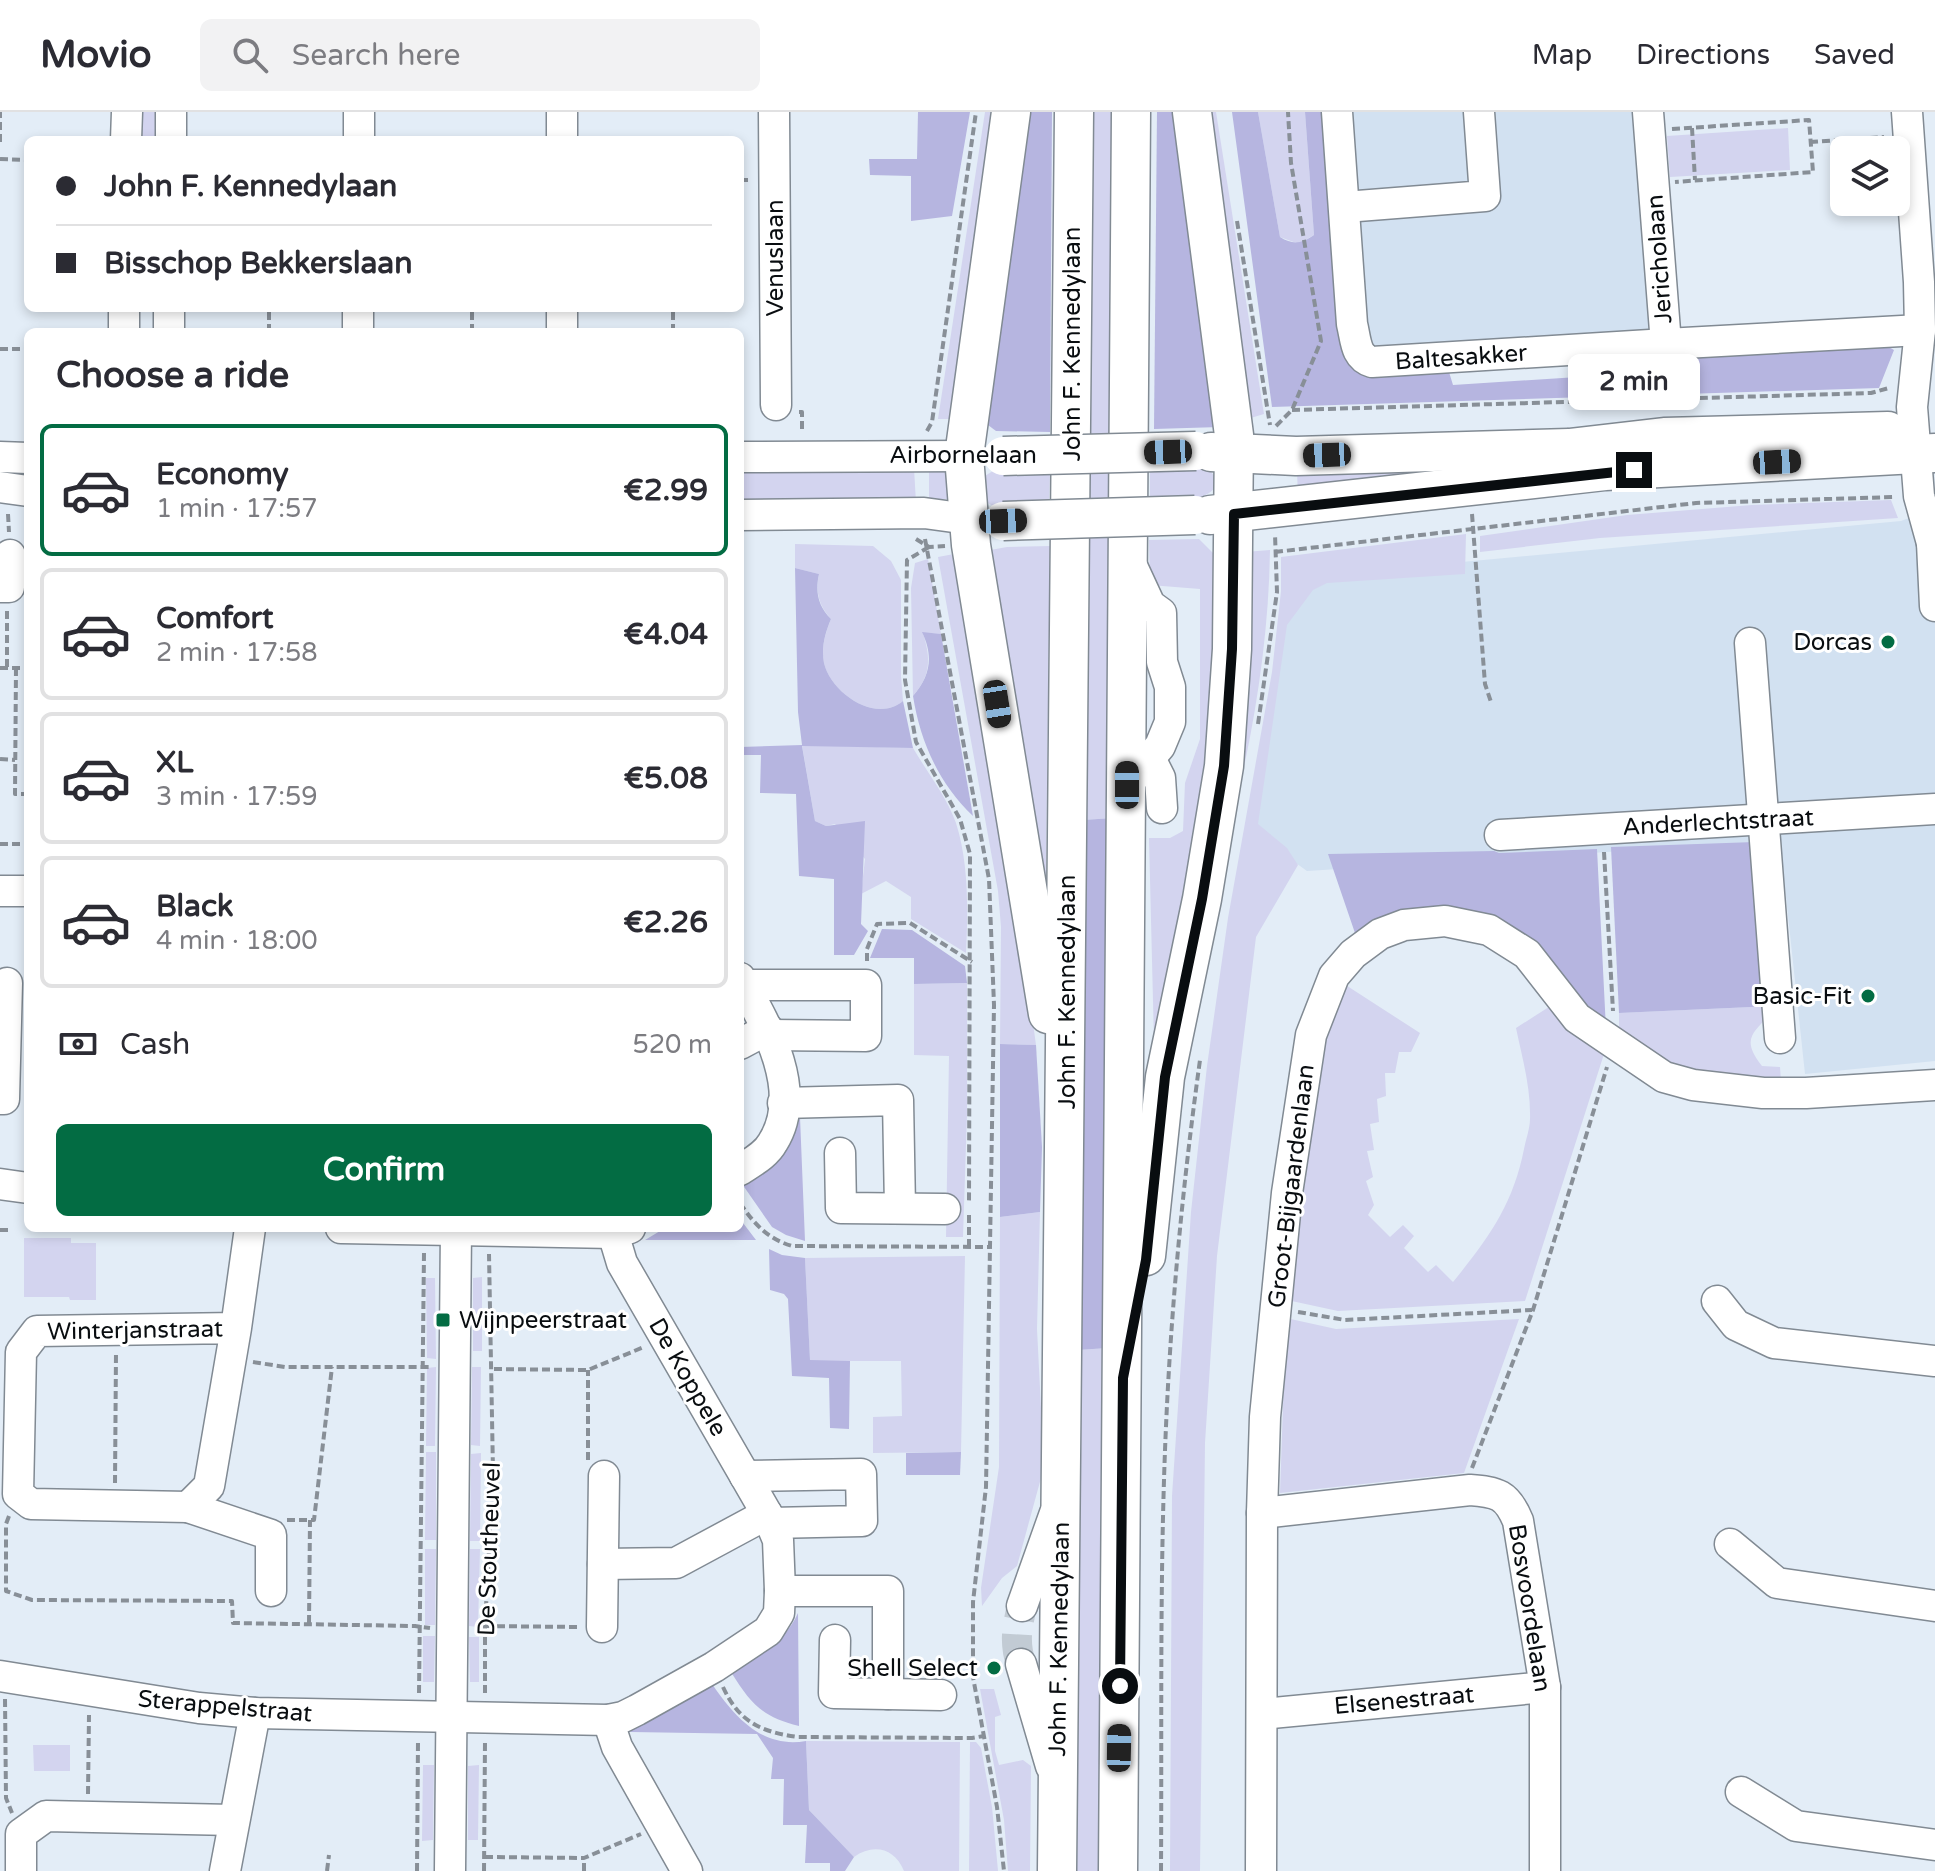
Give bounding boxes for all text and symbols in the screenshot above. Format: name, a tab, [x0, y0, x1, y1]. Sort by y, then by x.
search box	[200, 19, 760, 91]
text: Movio	[40, 32, 152, 78]
icon: search	[228, 33, 272, 77]
text: Search here	[292, 37, 460, 74]
text: Map	[1532, 38, 1592, 72]
text: Directions	[1636, 38, 1770, 72]
text: Saved	[1814, 38, 1895, 72]
map controls	[1830, 136, 1910, 216]
button: layers	[1830, 136, 1910, 216]
text: John F. Kennedylaan	[104, 168, 397, 205]
street label: Jericholaan	[1641, 193, 1678, 325]
street label: Venuslaan	[761, 199, 790, 317]
street label: John F. Kennedylaan	[1058, 227, 1087, 461]
text: Bisschop Bekkerslaan	[104, 245, 412, 282]
street label: Baltesakker	[1394, 338, 1529, 377]
text: Choose a ride	[56, 354, 289, 397]
callout: 2 min	[1568, 354, 1700, 410]
text: 2 min	[1599, 366, 1669, 397]
car	[1144, 439, 1192, 465]
street label: Airbornelaan	[889, 441, 1037, 470]
car	[1303, 442, 1351, 468]
car	[1752, 449, 1802, 475]
route end	[1616, 452, 1652, 488]
icon: car	[60, 454, 132, 526]
text: Economy	[156, 456, 289, 493]
text: €2.99	[623, 472, 708, 509]
text: 1 min · 17:57	[156, 493, 318, 524]
car	[979, 508, 1027, 534]
icon: car	[60, 598, 132, 670]
text: Comfort	[156, 600, 274, 637]
text: €4.04	[623, 616, 708, 653]
place label: Dorcas	[1793, 628, 1872, 657]
marker: Dorcas	[1879, 633, 1897, 651]
text: 2 min · 17:58	[156, 637, 318, 668]
car	[981, 678, 1013, 730]
icon: car	[60, 742, 132, 814]
text: XL	[156, 744, 193, 781]
text: €5.08	[624, 760, 708, 797]
car	[1115, 761, 1139, 809]
text: 3 min · 17:59	[156, 781, 318, 812]
street label: Anderlechtstraat	[1622, 803, 1815, 842]
street label: John F. Kennedylaan	[1053, 875, 1082, 1109]
icon: car	[60, 886, 132, 958]
text: Black	[156, 888, 233, 925]
text: €2.26	[623, 904, 708, 941]
text: 4 min · 18:00	[156, 925, 318, 956]
place label: Basic-Fit	[1753, 982, 1852, 1011]
marker: Basic-Fit	[1859, 987, 1877, 1005]
icon: cash	[56, 1022, 100, 1066]
text: Cash	[120, 1026, 190, 1063]
text: 520 m	[632, 1029, 712, 1060]
street label: Groot-Bijgaardenlaan	[1262, 1062, 1321, 1310]
button: Confirm	[56, 1124, 712, 1216]
place label: Wijnpeerstraat	[459, 1306, 627, 1335]
marker: Wijnpeerstraat	[434, 1311, 452, 1329]
street label: De Koppele	[642, 1313, 733, 1441]
street label: Winterjanstraat	[47, 1314, 223, 1347]
street label: De Stoutheuvel	[472, 1462, 507, 1636]
street label: John F. Kennedylaan	[1043, 1521, 1076, 1757]
street label: Bosvoordelaan	[1502, 1522, 1557, 1694]
place label: Shell Select	[847, 1654, 978, 1683]
marker: Shell Select	[985, 1659, 1003, 1677]
route start	[1102, 1668, 1138, 1704]
street label: Elsenestraat	[1333, 1680, 1475, 1721]
street label: Sterappelstraat	[137, 1684, 313, 1729]
car	[1107, 1724, 1131, 1772]

